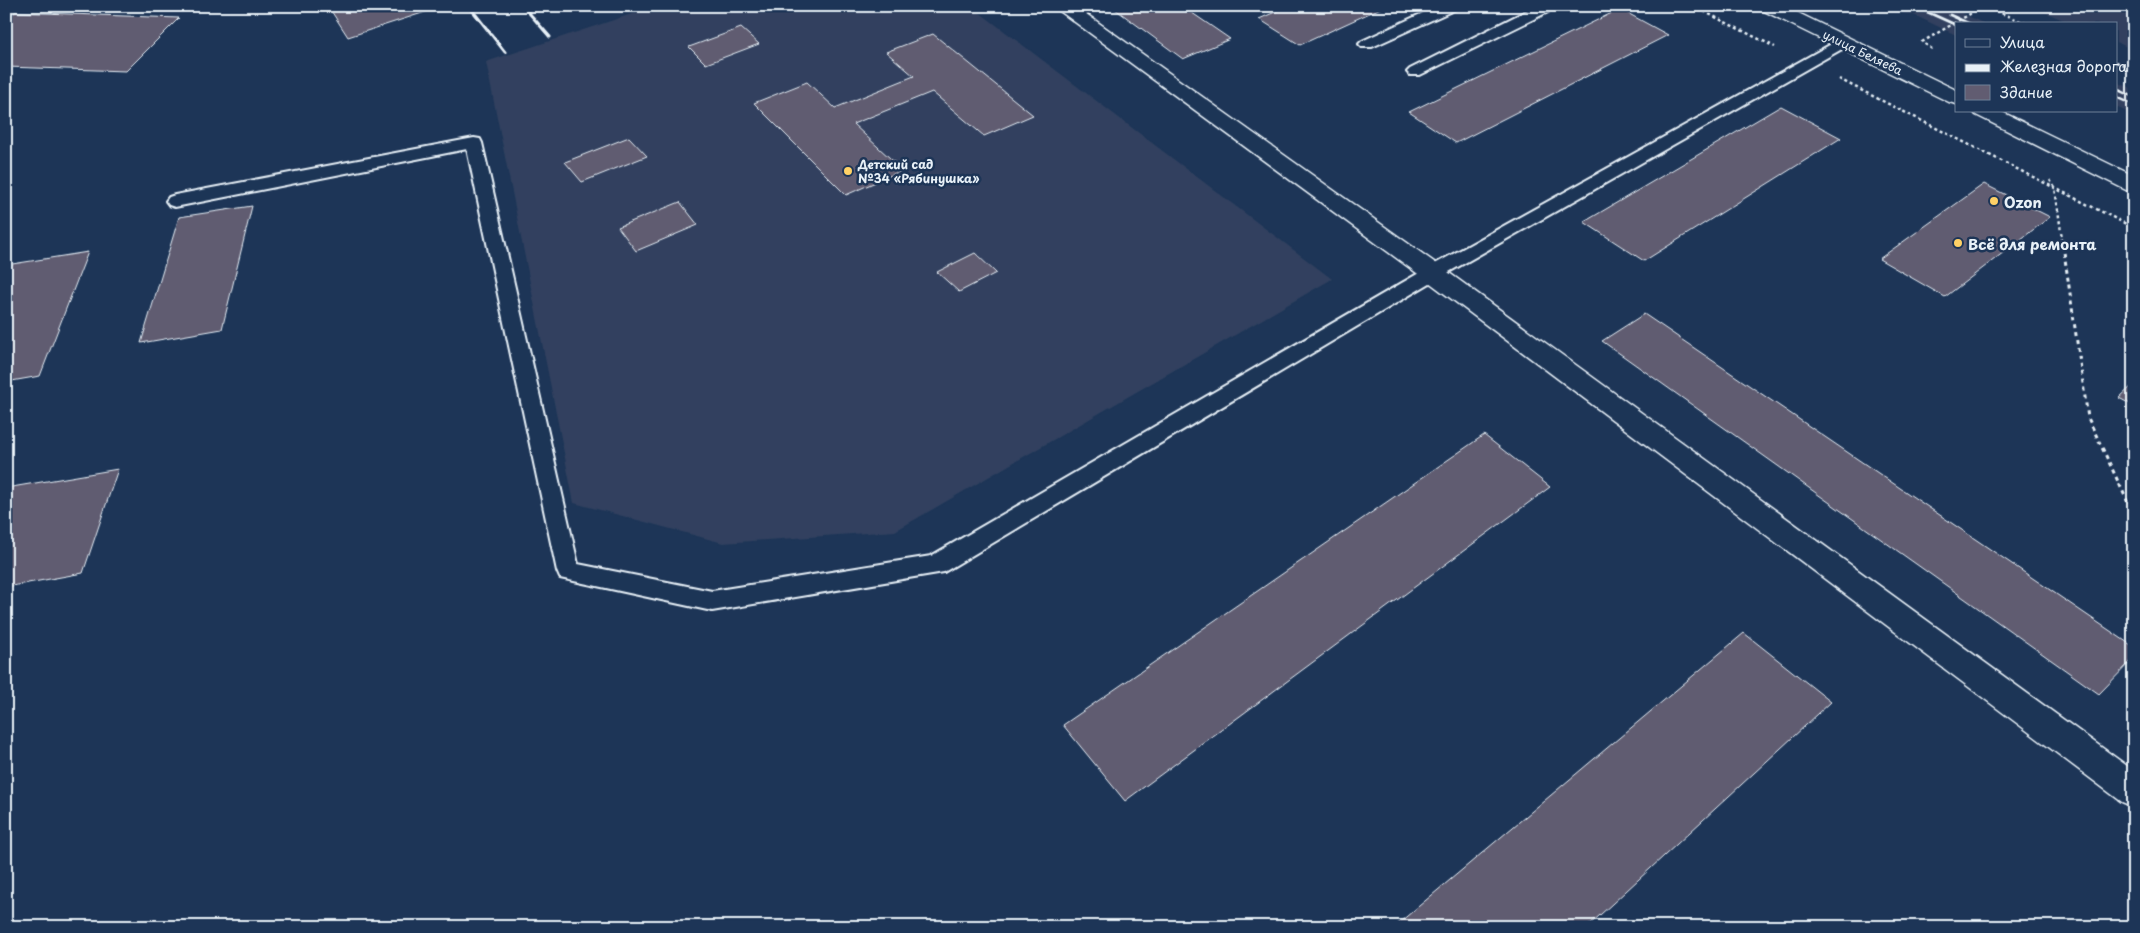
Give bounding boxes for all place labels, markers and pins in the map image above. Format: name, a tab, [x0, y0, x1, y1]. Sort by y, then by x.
place label: Детский сад №34 «Рябинушка»	[857, 155, 980, 187]
marker: Детский сад №34 «Рябинушка»	[842, 165, 854, 177]
place label: Ozon	[2004, 190, 2042, 213]
marker: Ozon	[1988, 195, 2000, 207]
place label: Всё для ремонта	[1968, 232, 2097, 255]
marker: Всё для ремонта	[1952, 237, 1964, 249]

